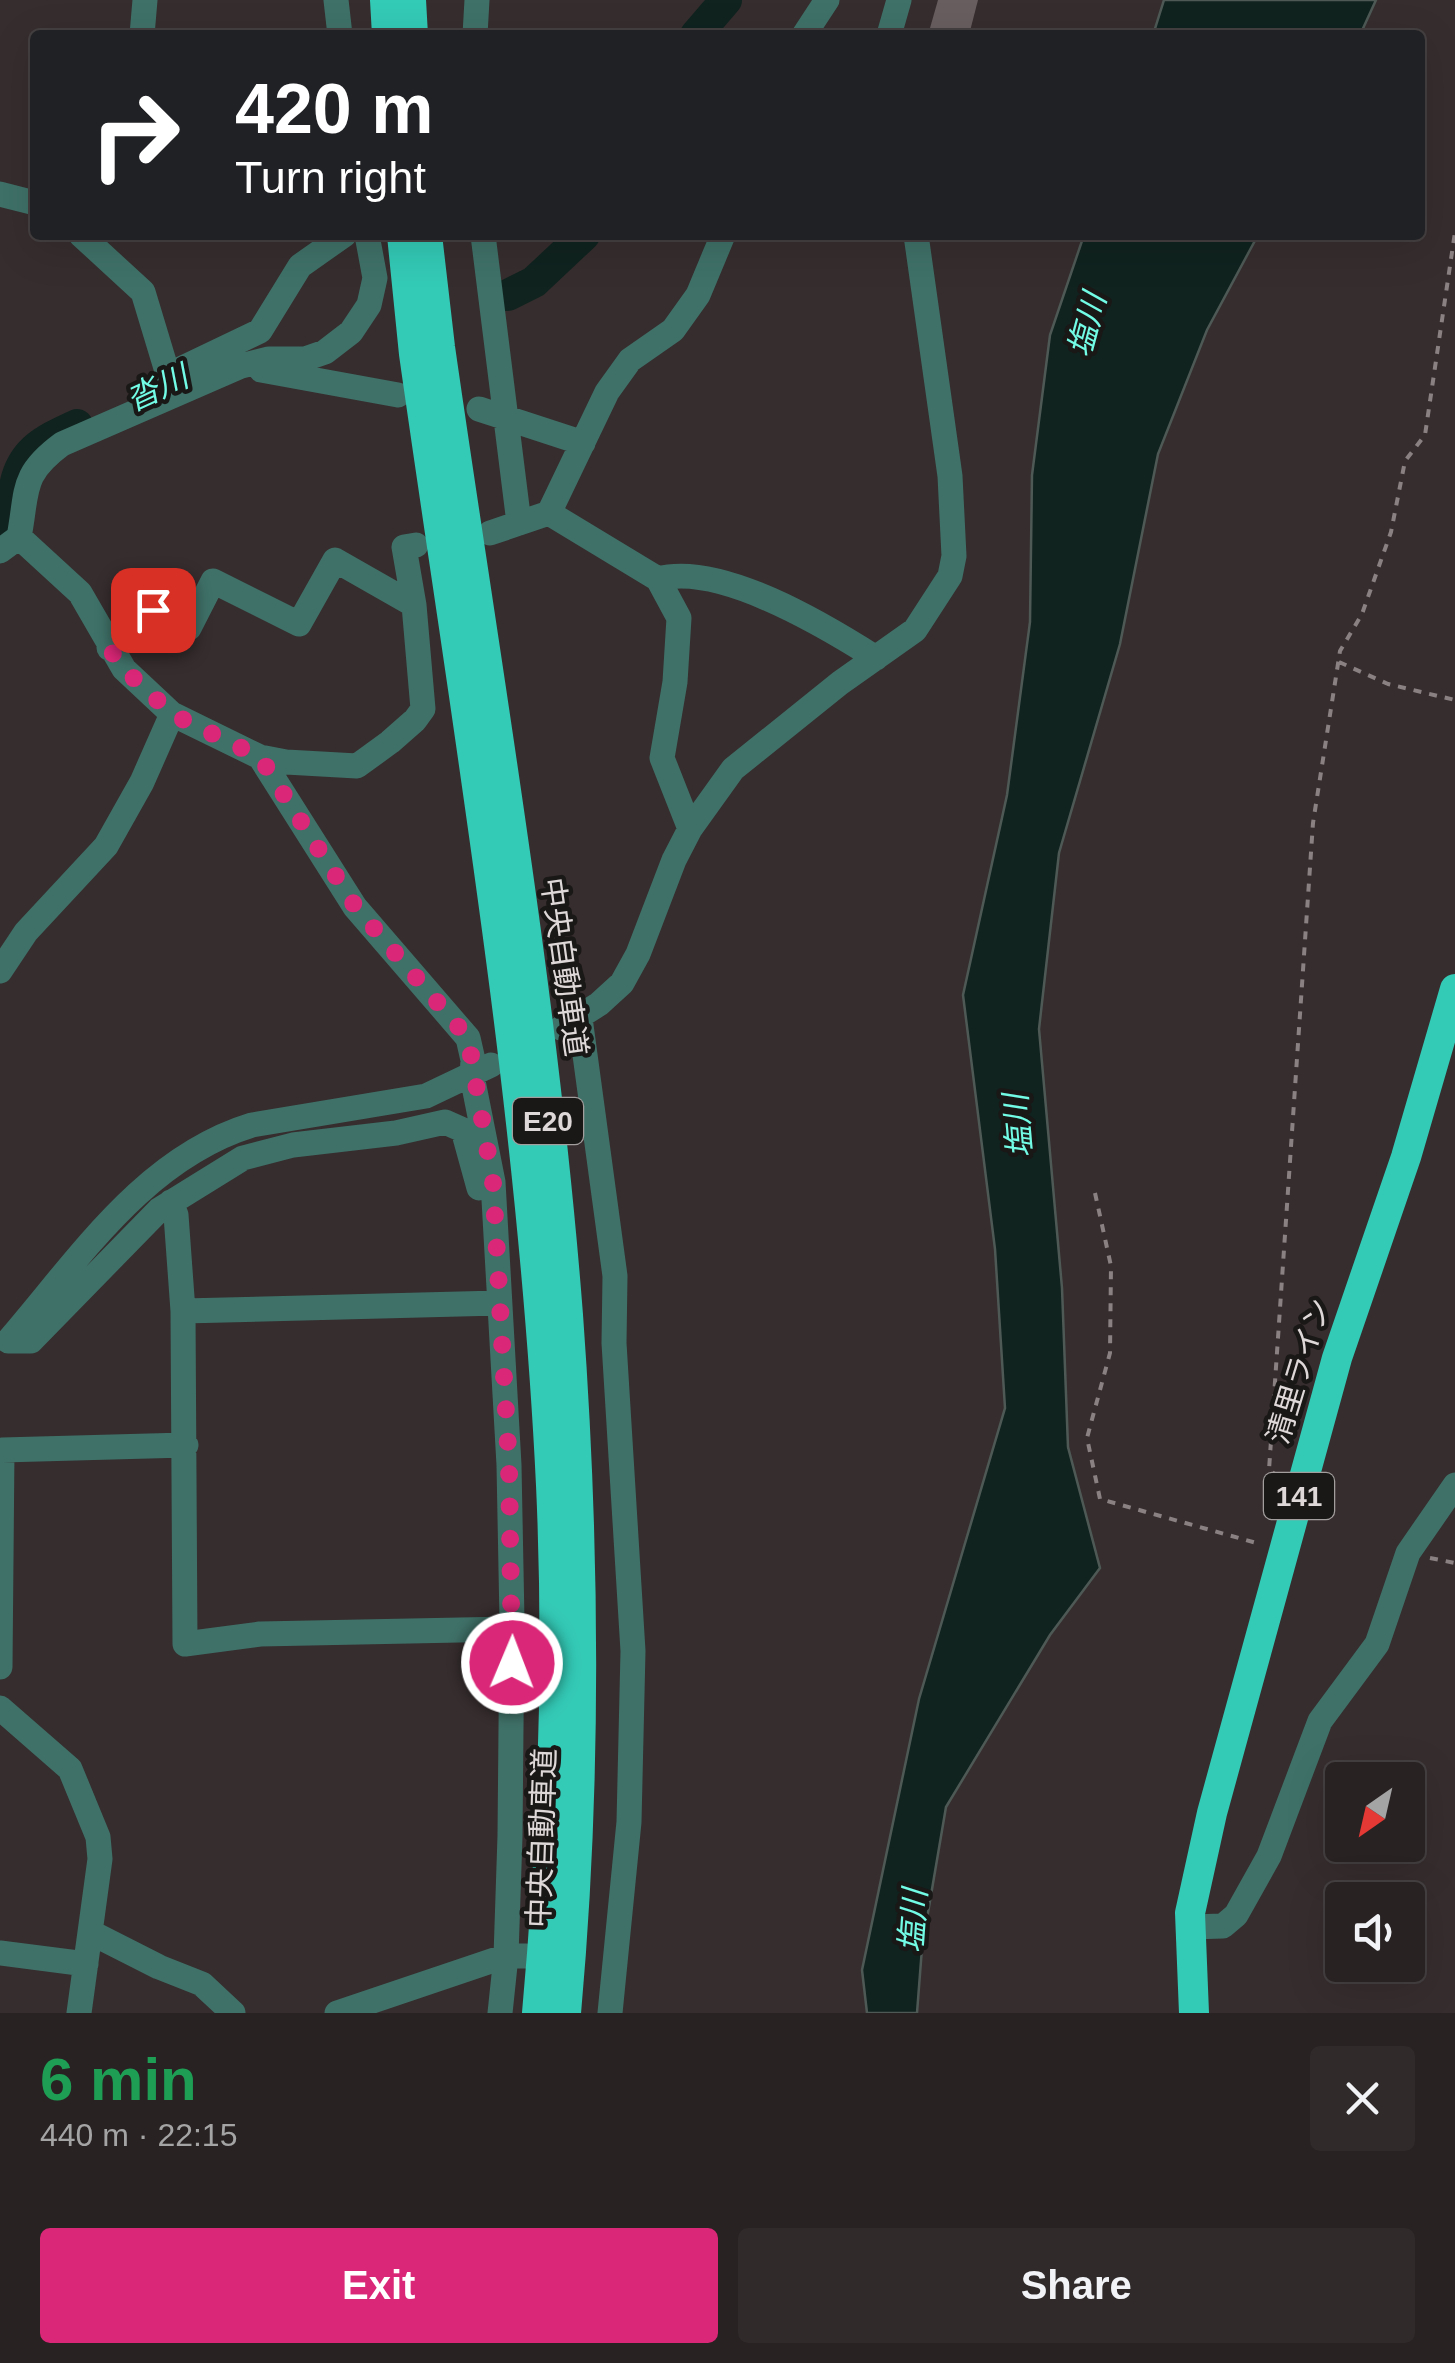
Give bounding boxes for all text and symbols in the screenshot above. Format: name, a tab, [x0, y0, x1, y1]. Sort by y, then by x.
icon: right	[70, 70, 200, 200]
text: 420 m	[235, 70, 433, 148]
text: Turn right	[235, 152, 426, 203]
water label: 塩川	[1061, 287, 1113, 361]
water label: 沓川	[120, 357, 196, 418]
pin	[111, 568, 196, 653]
icon: arrive	[126, 583, 181, 638]
street label: 中央自動車道	[536, 876, 593, 1058]
water label: 塩川	[997, 1090, 1039, 1159]
road number: E20	[513, 1098, 583, 1144]
street label: 清里ライン	[1261, 1294, 1336, 1447]
road number: 141	[1264, 1473, 1334, 1519]
position arrow	[460, 1611, 564, 1715]
street label: 中央自動車道	[522, 1747, 561, 1929]
north arrow	[1325, 1762, 1425, 1862]
map controls	[1325, 1762, 1425, 1982]
button: sound	[1325, 1882, 1425, 1982]
water label: 塩川	[893, 1885, 933, 1954]
text: 6 min	[40, 2046, 197, 2113]
button: close	[1310, 2046, 1415, 2151]
text: 440 m · 22:15	[40, 2117, 237, 2153]
button: Exit	[40, 2228, 718, 2343]
button: Share	[738, 2228, 1415, 2343]

